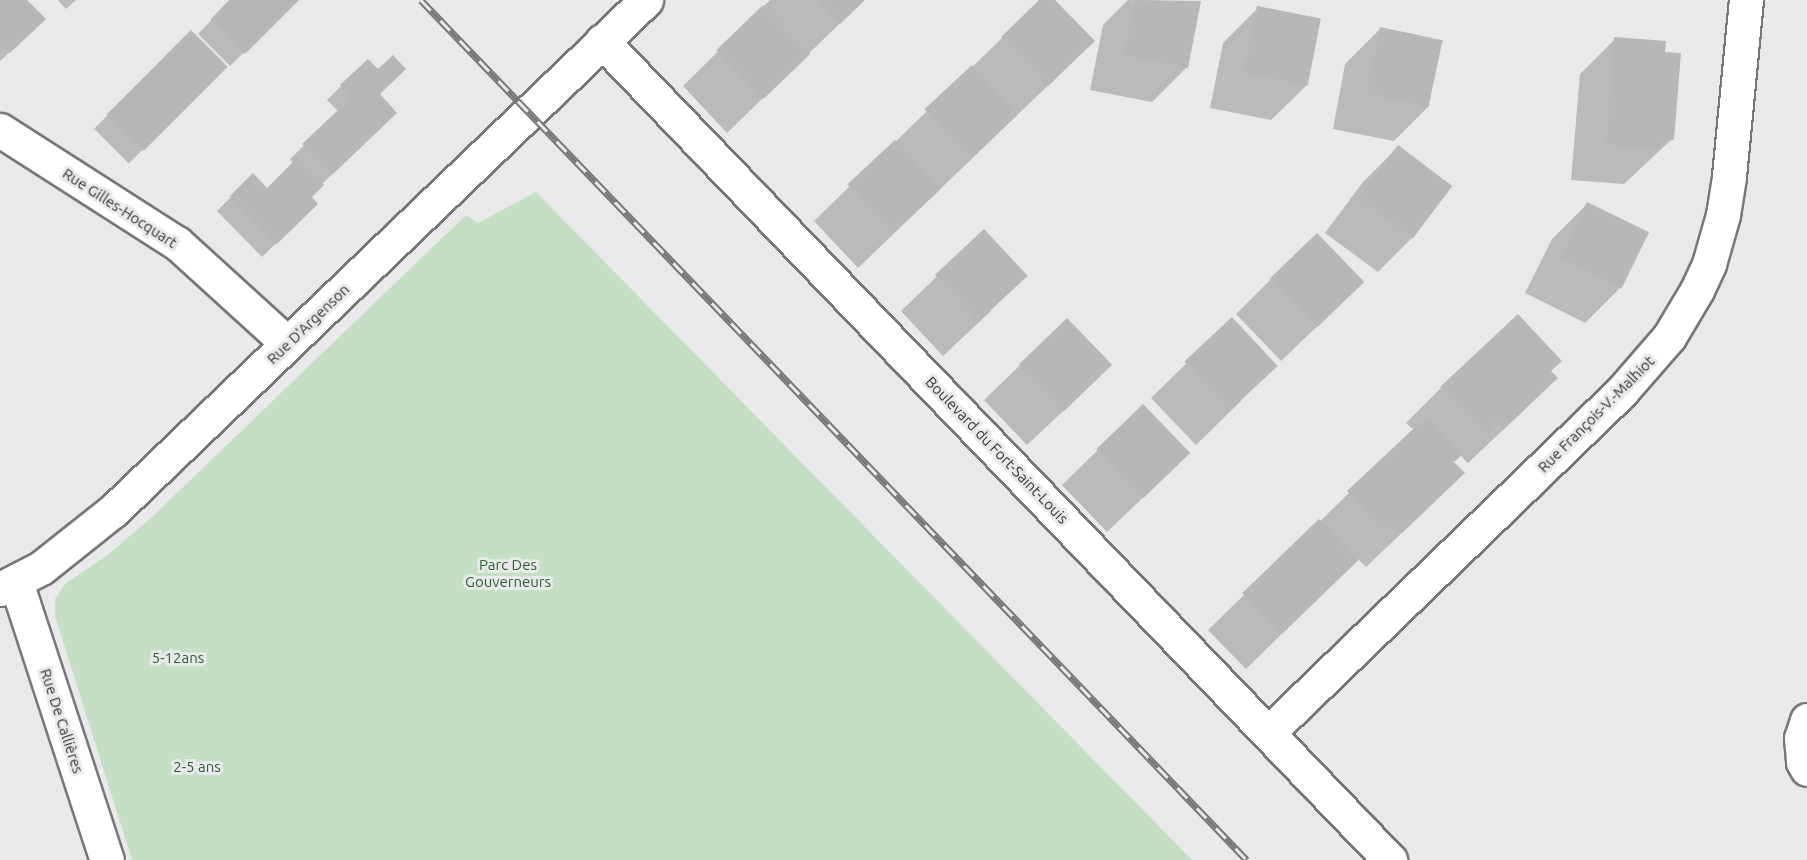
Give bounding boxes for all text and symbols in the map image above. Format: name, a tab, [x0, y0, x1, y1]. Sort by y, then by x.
street label: Rue Gilles-Hocquart	[59, 164, 181, 252]
street label: Rue D'Argenson	[263, 280, 353, 368]
street label: Rue François-V.-Malhiot	[1534, 352, 1658, 476]
street label: Boulevard du Fort-Saint-Louis	[922, 373, 1072, 527]
park label: Parc Des Gouverneurs	[465, 555, 551, 590]
park label: 5-12ans	[152, 649, 204, 667]
street label: Rue De Callières	[37, 666, 87, 776]
park label: 2-5 ans	[173, 758, 221, 776]

